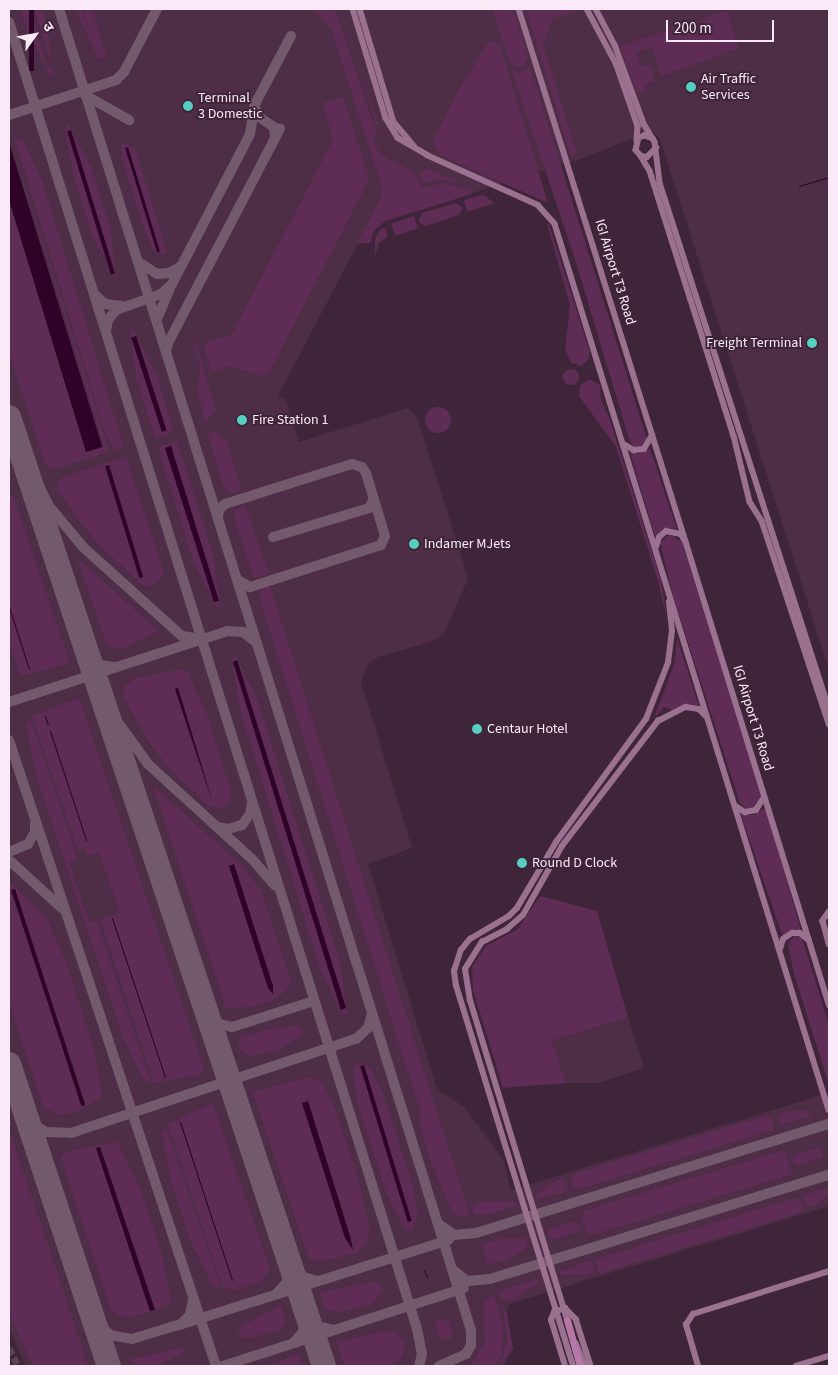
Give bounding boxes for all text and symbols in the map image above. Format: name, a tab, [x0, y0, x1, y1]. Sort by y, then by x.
north arrow	[10, 10, 60, 60]
scale bar	[668, 10, 776, 42]
text: उ	[37, 18, 58, 36]
text: 200 m	[674, 18, 712, 39]
place label: Air Traffic Services	[701, 71, 756, 104]
marker: Air Traffic Services	[685, 81, 697, 93]
place label: Terminal 3 Domestic	[198, 90, 263, 122]
marker: Terminal 3 Domestic	[182, 100, 194, 112]
street label: IGI Airport T3 Road	[591, 217, 639, 327]
place label: Freight Terminal	[706, 335, 802, 351]
marker: Freight Terminal	[806, 337, 818, 349]
place label: Fire Station 1	[252, 412, 328, 428]
marker: Fire Station 1	[236, 414, 248, 426]
place label: Indamer MJets	[424, 536, 511, 552]
marker: Indamer MJets	[408, 538, 420, 550]
street label: IGI Airport T3 Road	[729, 663, 777, 773]
place label: Centaur Hotel	[487, 721, 568, 737]
marker: Centaur Hotel	[471, 723, 483, 735]
place label: Round D Clock	[532, 855, 617, 871]
marker: Round D Clock	[516, 857, 528, 869]

